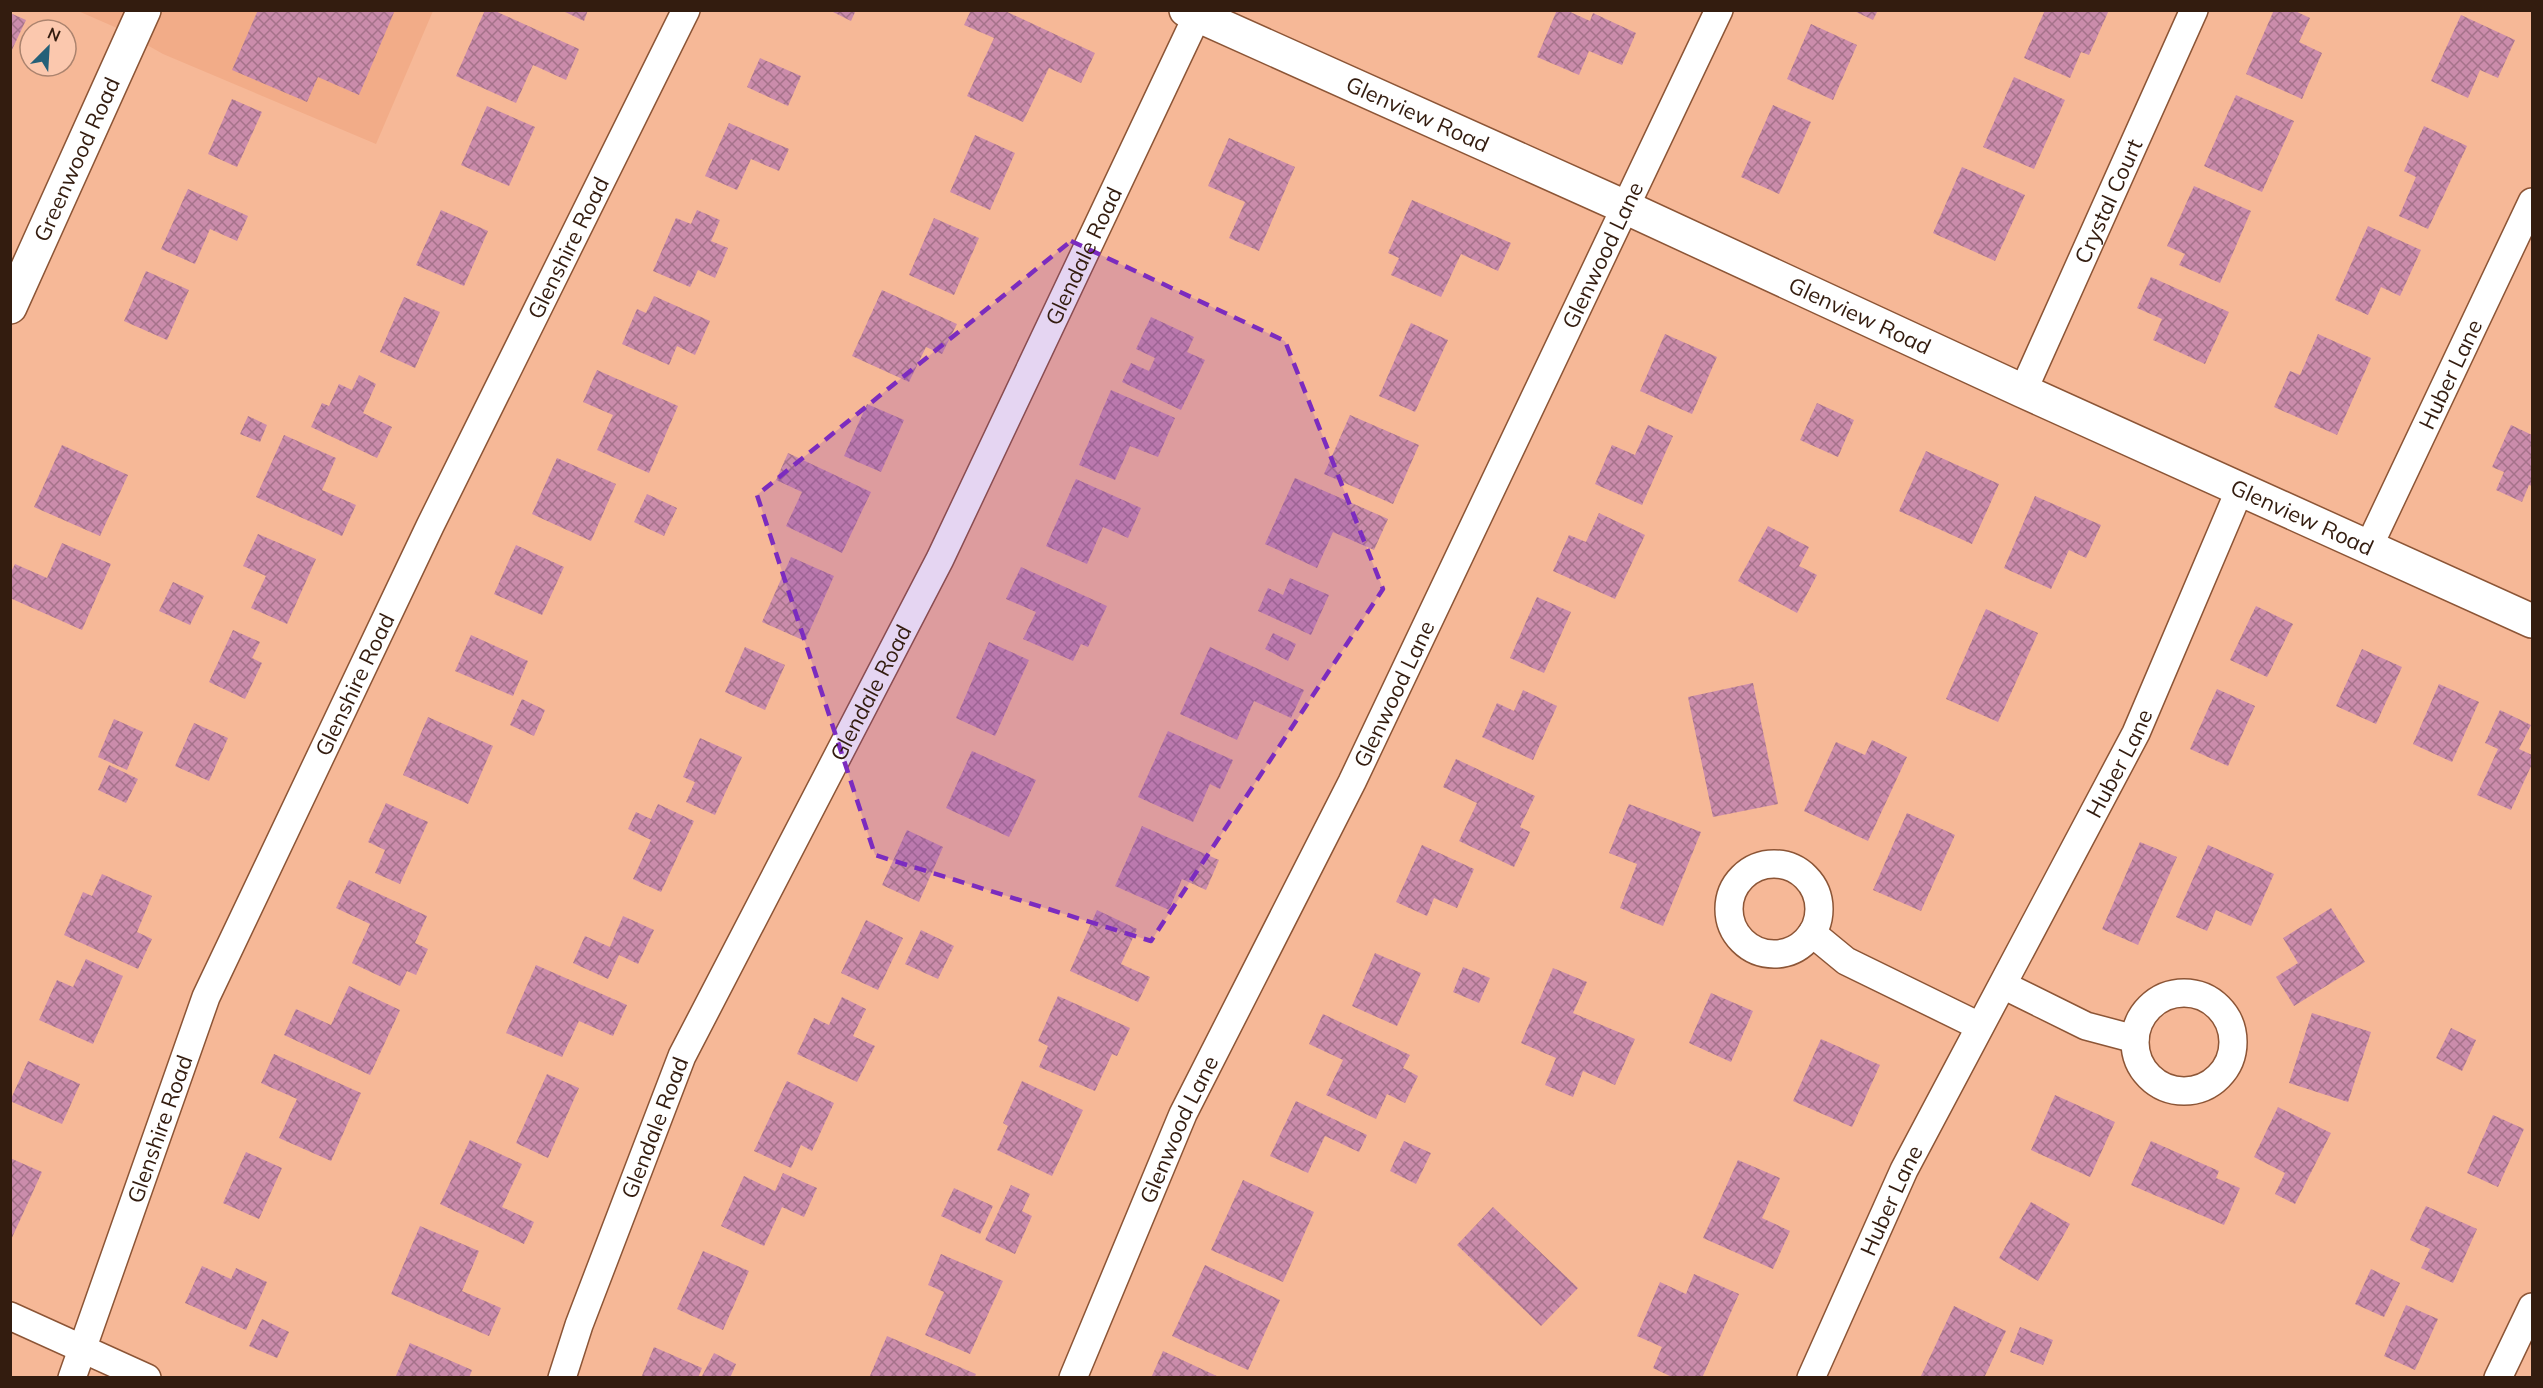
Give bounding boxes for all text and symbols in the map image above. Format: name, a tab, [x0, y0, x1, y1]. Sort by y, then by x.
north arrow	[18, 18, 78, 78]
text: N	[45, 23, 64, 46]
street label: Glenview Road	[1342, 70, 1494, 158]
street label: Greenwood Road	[27, 73, 126, 246]
street label: Crystal Court	[2068, 134, 2148, 268]
street label: Glenshire Road	[521, 172, 615, 323]
street label: Glenwood Lane	[1556, 177, 1649, 333]
street label: Glendale Road	[1039, 182, 1128, 329]
street label: Glenview Road	[1784, 271, 1936, 361]
street label: Huber Lane	[2412, 315, 2488, 434]
street label: Glenview Road	[2226, 473, 2378, 562]
street label: Glenshire Road	[309, 609, 401, 760]
street label: Glenwood Lane	[1347, 616, 1441, 772]
street label: Glendale Road	[824, 620, 917, 766]
street label: Huber Lane	[2080, 705, 2159, 822]
street label: Glenshire Road	[121, 1051, 198, 1207]
street label: Glenwood Lane	[1133, 1051, 1224, 1208]
street label: Glendale Road	[615, 1053, 694, 1202]
street label: Huber Lane	[1854, 1140, 1929, 1260]

